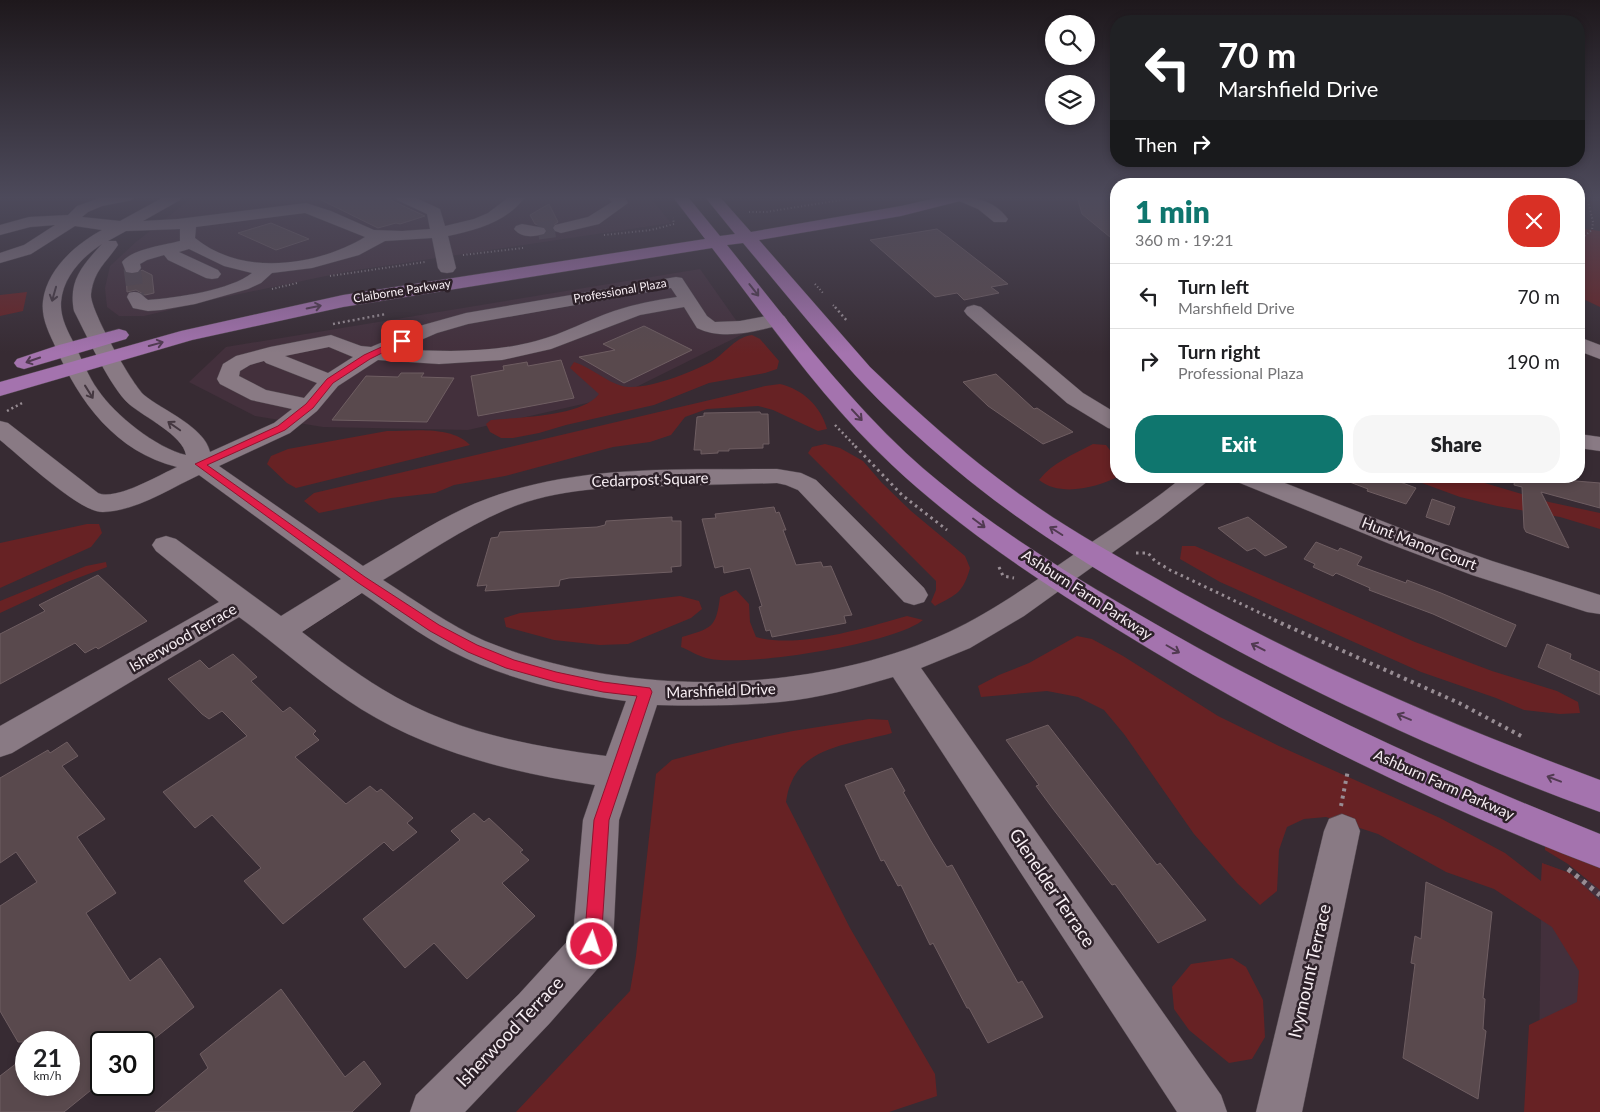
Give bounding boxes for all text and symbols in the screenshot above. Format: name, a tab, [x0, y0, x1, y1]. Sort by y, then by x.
map controls	[1045, 15, 1095, 125]
button: search	[1045, 15, 1095, 65]
text: 70 m	[1218, 33, 1296, 75]
icon: left	[1135, 35, 1200, 100]
button: layers	[1045, 75, 1095, 125]
text: Marshfield Drive	[1218, 75, 1378, 102]
icon: right	[1187, 130, 1215, 158]
text: Then	[1135, 133, 1177, 156]
text: 1 min	[1135, 193, 1210, 229]
button: close	[1508, 195, 1560, 247]
text: 360 m · 19:21	[1135, 230, 1234, 249]
street label: Claiborne Parkway	[352, 275, 453, 306]
street label: Professional Plaza	[572, 275, 668, 306]
text: Turn left	[1178, 275, 1249, 298]
icon: left	[1135, 282, 1163, 310]
one-way arrow	[748, 283, 759, 296]
text: 70 m	[1517, 285, 1560, 308]
one-way arrow	[49, 286, 59, 302]
text: Marshfield Drive	[1178, 298, 1295, 317]
one-way arrow	[306, 301, 322, 311]
pin	[381, 320, 423, 362]
icon: arrive	[388, 327, 416, 355]
one-way arrow	[148, 339, 164, 348]
text: Turn right	[1178, 340, 1260, 363]
icon: right	[1135, 347, 1163, 375]
text: 190 m	[1506, 350, 1560, 373]
one-way arrow	[26, 356, 41, 365]
text: Professional Plaza	[1178, 363, 1304, 382]
one-way arrow	[84, 384, 94, 398]
one-way arrow	[851, 409, 863, 422]
button: Exit	[1135, 415, 1343, 473]
button: Share	[1353, 415, 1560, 473]
one-way arrow	[167, 421, 181, 431]
street label: Cedarpost Square	[591, 468, 709, 490]
street label: Hunt Manor Court	[1359, 513, 1480, 574]
one-way arrow	[972, 517, 985, 528]
one-way arrow	[1049, 526, 1063, 536]
street label: Ashburn Farm Parkway	[1019, 545, 1156, 643]
street label: Isherwood Terrace	[126, 599, 239, 675]
one-way arrow	[1250, 642, 1265, 652]
one-way arrow	[1166, 645, 1180, 655]
street label: Marshfield Drive	[666, 679, 776, 701]
one-way arrow	[1397, 711, 1412, 721]
street label: Ashburn Farm Parkway	[1371, 745, 1518, 823]
one-way arrow	[1547, 774, 1563, 783]
street label: Glenelder Terrace	[1005, 824, 1101, 951]
street label: Ivymount Terrace	[1283, 902, 1335, 1040]
position arrow	[565, 917, 617, 969]
street label: Isherwood Terrace	[451, 972, 568, 1091]
speed limit sign: 30	[90, 1031, 155, 1096]
text: 21	[33, 1042, 62, 1072]
text: km/h	[33, 1068, 62, 1083]

